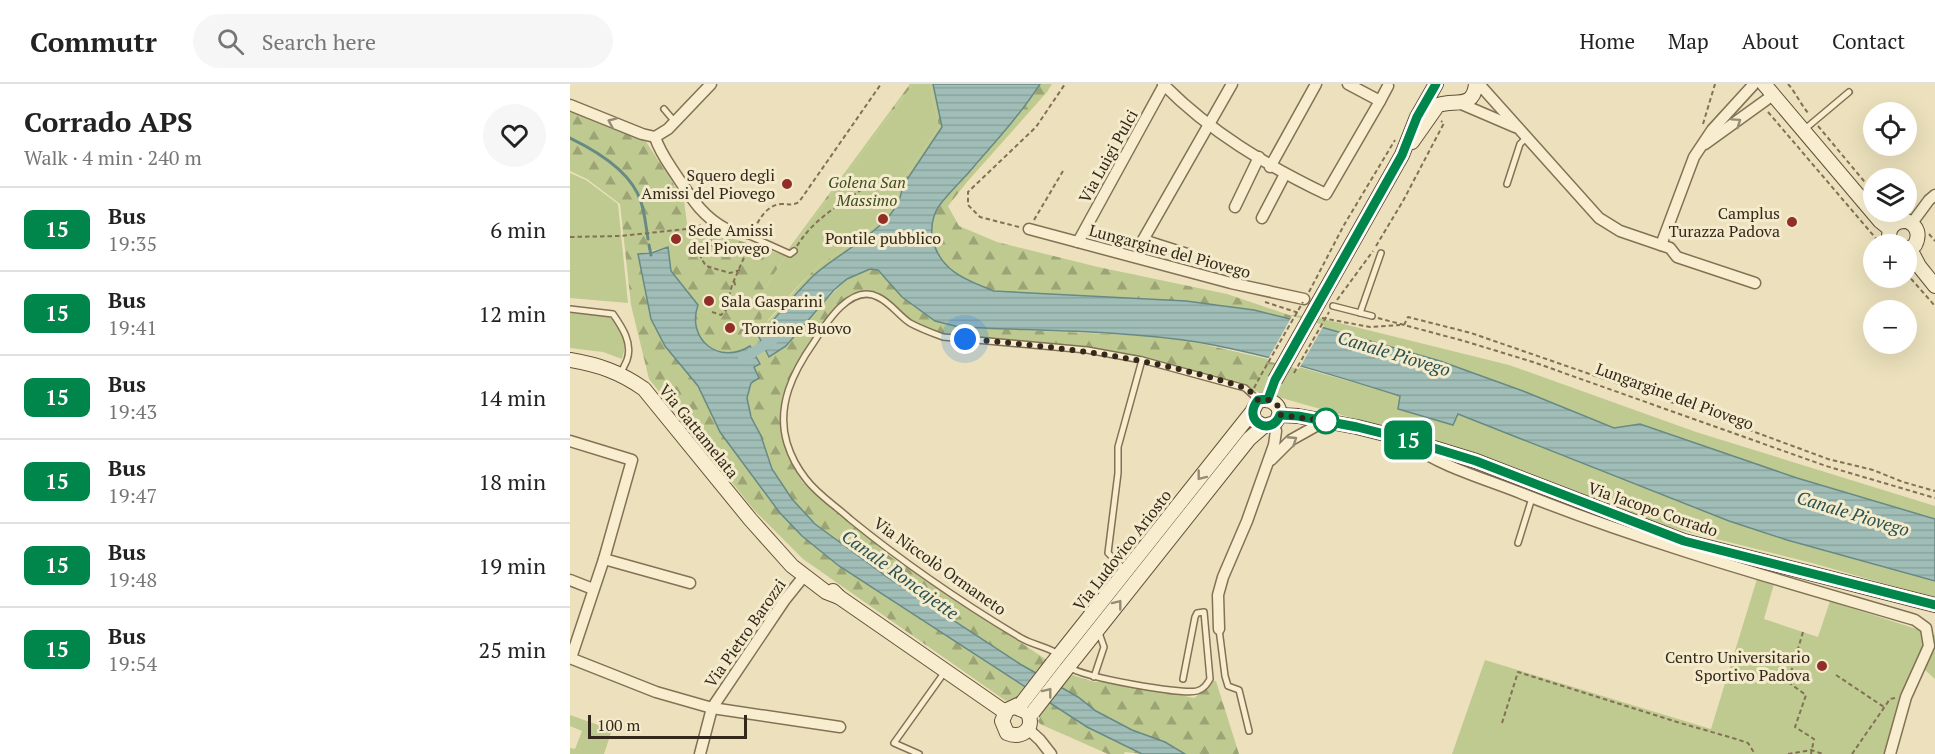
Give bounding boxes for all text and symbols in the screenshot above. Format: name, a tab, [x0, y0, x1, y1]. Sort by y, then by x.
search box	[193, 14, 613, 68]
text: Commutr	[30, 23, 157, 60]
icon: search	[214, 25, 247, 58]
text: Search here	[262, 27, 376, 56]
text: Home	[1579, 27, 1635, 55]
text: Map	[1668, 27, 1709, 55]
text: About	[1742, 27, 1799, 55]
text: Contact	[1832, 27, 1905, 55]
map controls	[1863, 102, 1917, 354]
button: locate	[1863, 102, 1917, 156]
text: Corrado APS	[24, 103, 193, 140]
button: heart	[483, 104, 546, 167]
street label: Via Luigi Pulci	[1073, 105, 1143, 207]
one-way arrow	[607, 117, 618, 129]
one-way arrow	[1731, 118, 1742, 129]
text: Walk · 4 min · 240 m	[24, 144, 202, 171]
place label: Squero degli Amissi del Piovego	[641, 164, 775, 204]
button: layers	[1863, 168, 1917, 222]
park label: Golena San Massimo	[828, 171, 906, 211]
marker: Squero degli Amissi del Piovego	[780, 177, 794, 191]
text: Bus	[108, 201, 146, 230]
place label: Camplus Turazza Padova	[1669, 202, 1780, 242]
marker: Pontile pubblico	[876, 212, 890, 226]
text: 15	[45, 215, 69, 243]
text: 6 min	[490, 215, 546, 244]
marker: Camplus Turazza Padova	[1785, 215, 1799, 229]
place label: Sede Amissi del Piovego	[688, 219, 774, 259]
street label: Lungargine del Piovego	[1087, 219, 1253, 283]
place label: Pontile pubblico	[825, 227, 941, 249]
text: 19:35	[108, 230, 157, 257]
marker: Sede Amissi del Piovego	[669, 232, 683, 246]
button: +	[1863, 234, 1917, 288]
text: Bus	[108, 285, 146, 314]
place label: Sala Gasparini	[721, 290, 823, 312]
marker: Sala Gasparini	[702, 294, 716, 308]
text: 15	[45, 299, 69, 327]
text: 12 min	[479, 299, 546, 328]
button: −	[1863, 300, 1917, 354]
text: 19:41	[108, 314, 157, 341]
place label: Torrione Buovo	[742, 317, 852, 339]
marker: Torrione Buovo	[723, 321, 737, 335]
your location	[950, 324, 980, 354]
water label: Canale Piovego	[1335, 325, 1454, 382]
street label: Lungargine del Piovego	[1593, 357, 1757, 435]
text: Bus	[108, 369, 146, 398]
street label: Via Gattamelata	[654, 379, 744, 483]
text: 15	[45, 383, 69, 411]
text: 14 min	[479, 383, 546, 412]
text: 19:43	[108, 398, 157, 425]
unlabelled marker	[1313, 408, 1339, 434]
line badge: 15	[1381, 420, 1435, 460]
text: 15	[1396, 426, 1420, 454]
one-way arrow	[1287, 436, 1298, 447]
text: Bus	[108, 453, 146, 482]
text: 15	[45, 467, 69, 495]
text: 18 min	[479, 467, 546, 496]
one-way arrow	[1198, 469, 1209, 480]
street label: Via Jacopo Corrado	[1585, 476, 1721, 542]
text: 19:47	[108, 482, 157, 509]
street label: Via Ludovico Ariosto	[1068, 485, 1176, 615]
water label: Canale Piovego	[1794, 485, 1913, 542]
street label: Via Niccolò Ormaneto	[869, 512, 1011, 620]
water label: Canale Roncajette	[837, 524, 964, 625]
text: Bus	[108, 537, 146, 566]
text: 15	[45, 551, 69, 579]
text: 19 min	[479, 551, 546, 580]
text: 19:48	[108, 566, 157, 593]
street label: Via Pietro Barozzi	[699, 574, 791, 692]
one-way arrow	[1110, 600, 1121, 611]
text: Bus	[108, 621, 146, 650]
text: 15	[45, 635, 69, 663]
text: 25 min	[479, 635, 546, 664]
place label: Centro Universitario Sportivo Padova	[1665, 646, 1810, 686]
text: 19:54	[108, 650, 157, 677]
marker: Centro Universitario Sportivo Padova	[1815, 659, 1829, 673]
one-way arrow	[1041, 688, 1052, 699]
scale bar	[588, 712, 747, 740]
text: 100 m	[597, 714, 640, 736]

